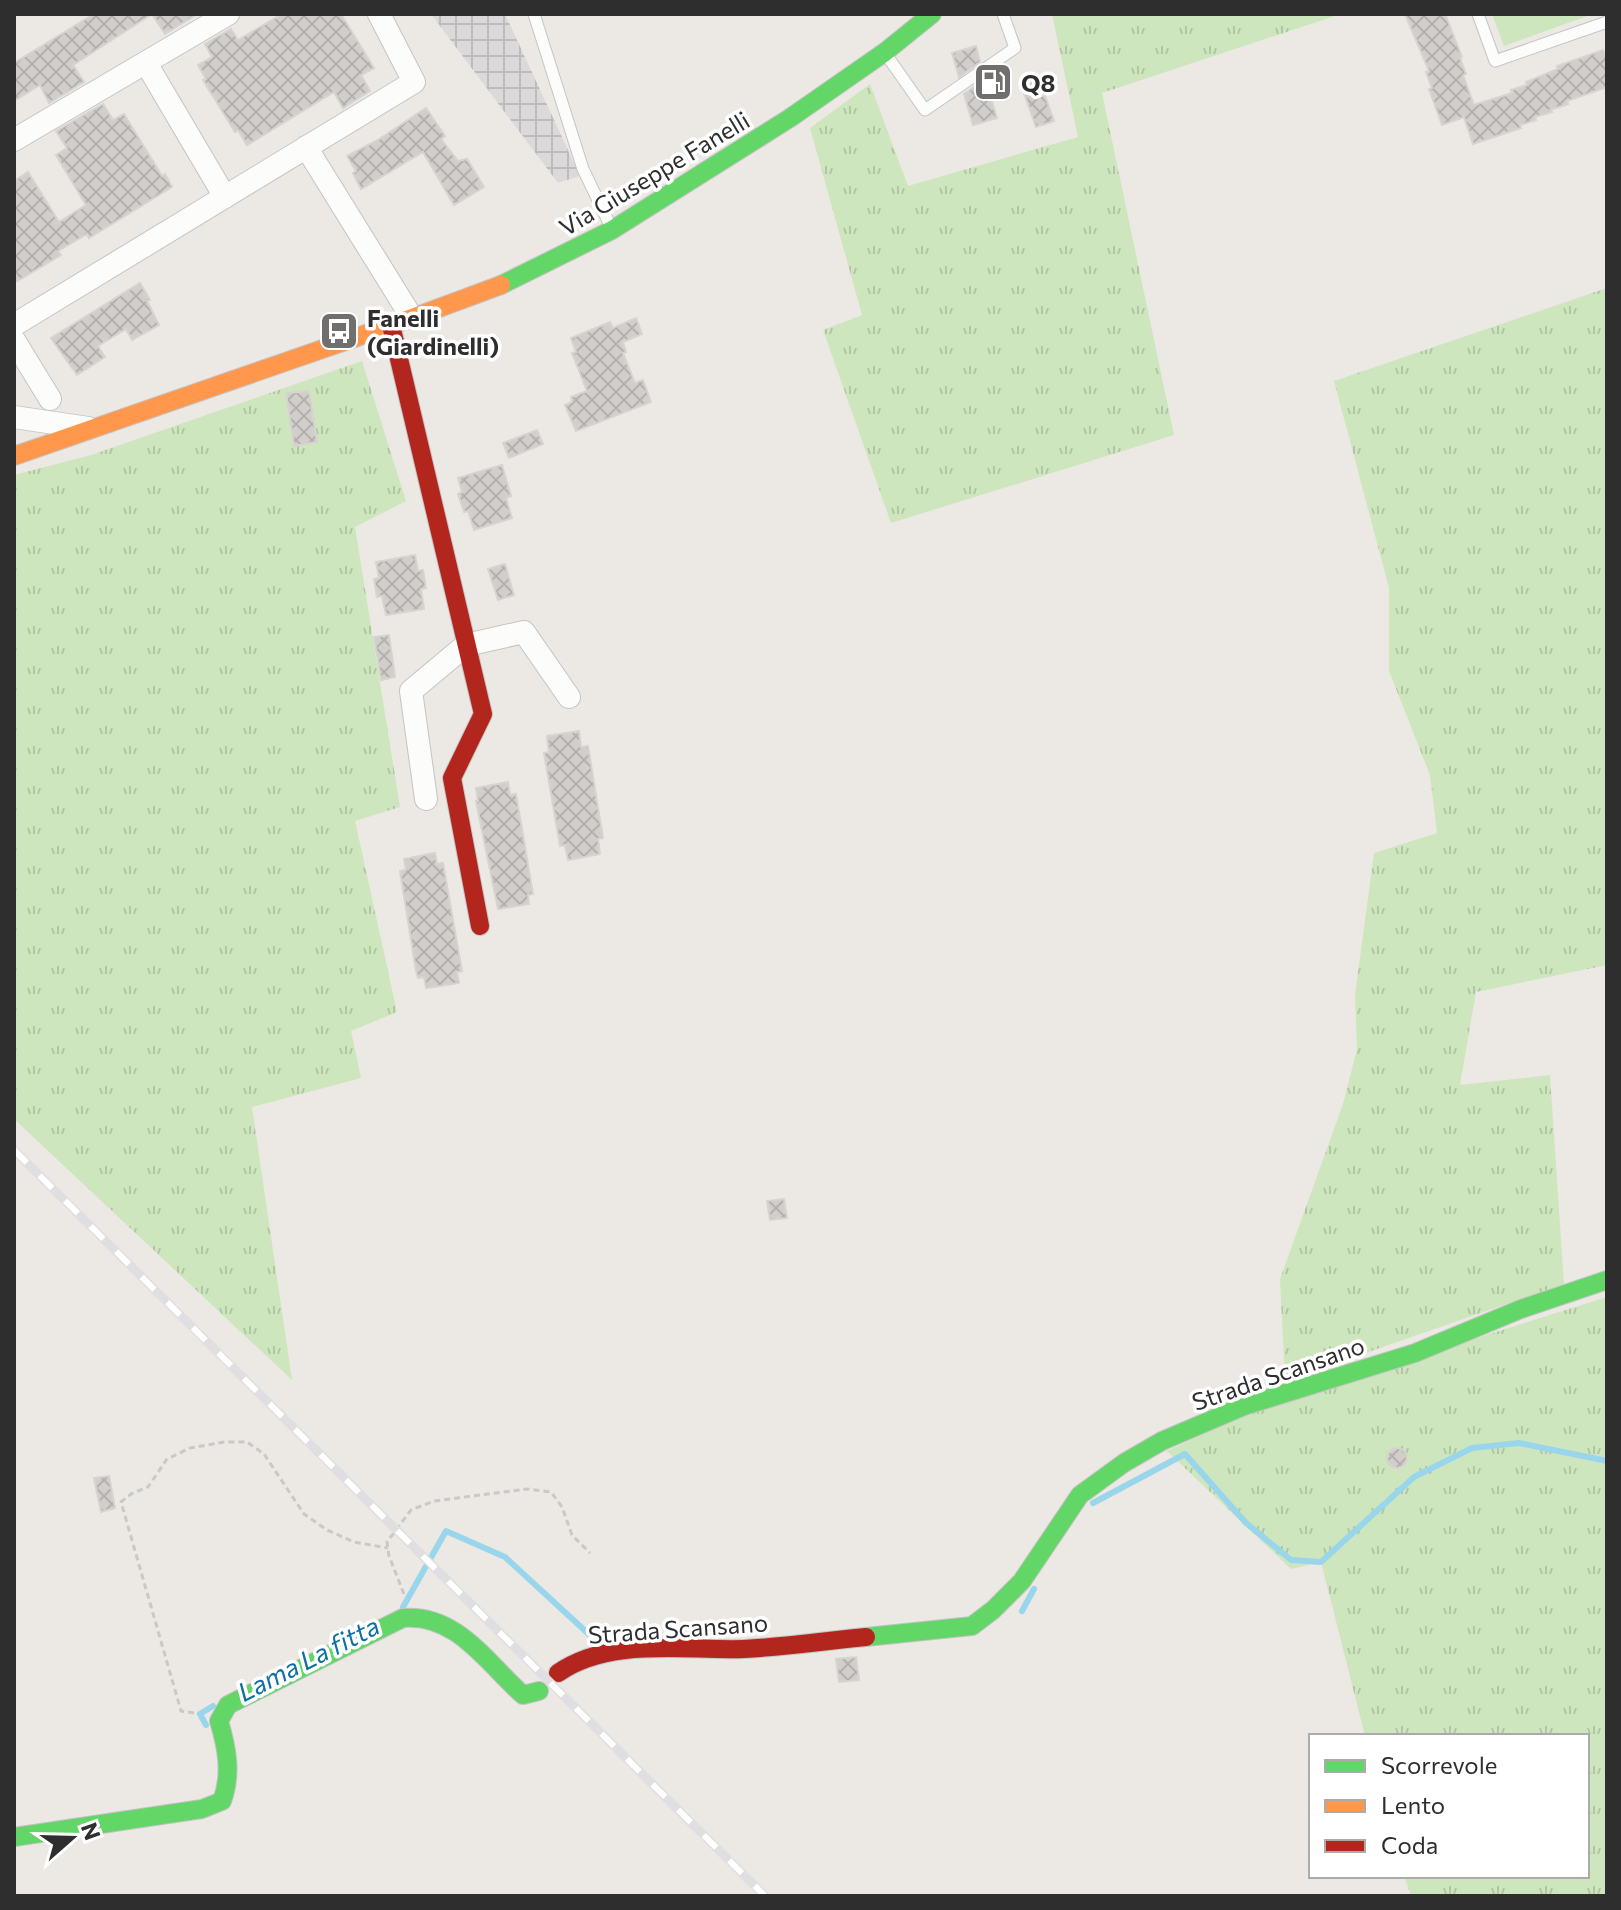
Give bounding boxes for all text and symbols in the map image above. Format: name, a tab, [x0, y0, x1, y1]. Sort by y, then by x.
fuel station icon: Q8	[972, 61, 1014, 103]
place label: Q8	[1021, 68, 1055, 97]
street label: Via Giuseppe Fanelli	[554, 105, 754, 241]
place label: Fanelli (Giardinelli)	[367, 303, 499, 360]
bus stop icon: Fanelli (Giardinelli)	[318, 310, 360, 352]
street label: Strada Scansano	[1188, 1330, 1368, 1416]
street label: Strada Scansano	[587, 1607, 769, 1649]
water label: Lama La fitta	[232, 1609, 384, 1707]
legend	[1309, 1734, 1589, 1878]
text: Scorrevole	[1381, 1750, 1497, 1779]
text: Lento	[1381, 1790, 1445, 1819]
north arrow	[32, 1798, 112, 1878]
text: N	[76, 1819, 107, 1843]
text: Coda	[1381, 1830, 1438, 1859]

